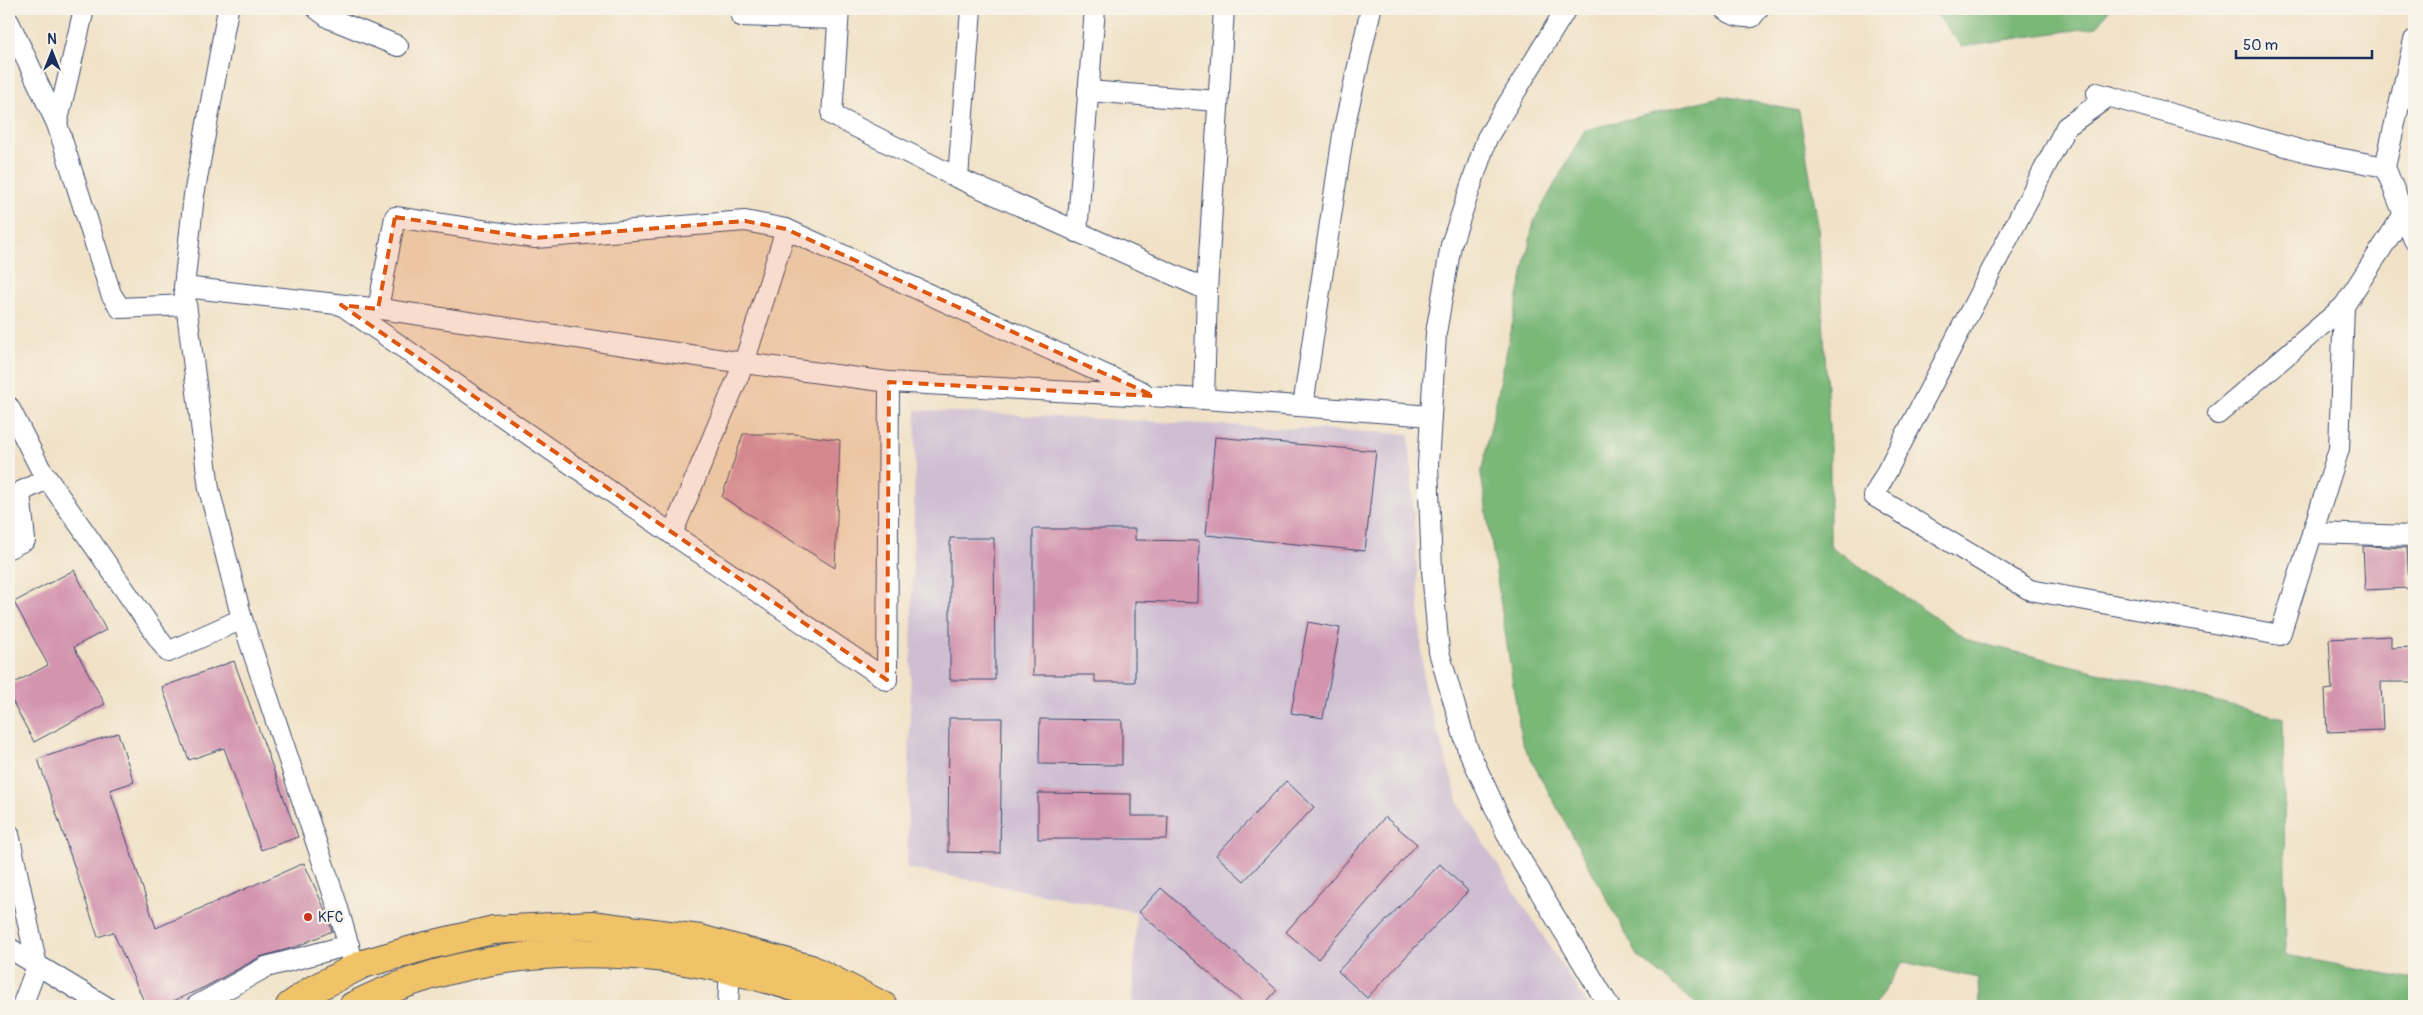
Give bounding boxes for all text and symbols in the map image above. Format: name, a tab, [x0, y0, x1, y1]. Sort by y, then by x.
north arrow	[28, 28, 78, 78]
scale bar	[2236, 28, 2372, 60]
text: N	[47, 31, 57, 48]
text: 50 m	[2243, 36, 2278, 55]
place label: KFC	[318, 909, 344, 926]
marker: KFC	[302, 911, 314, 923]

